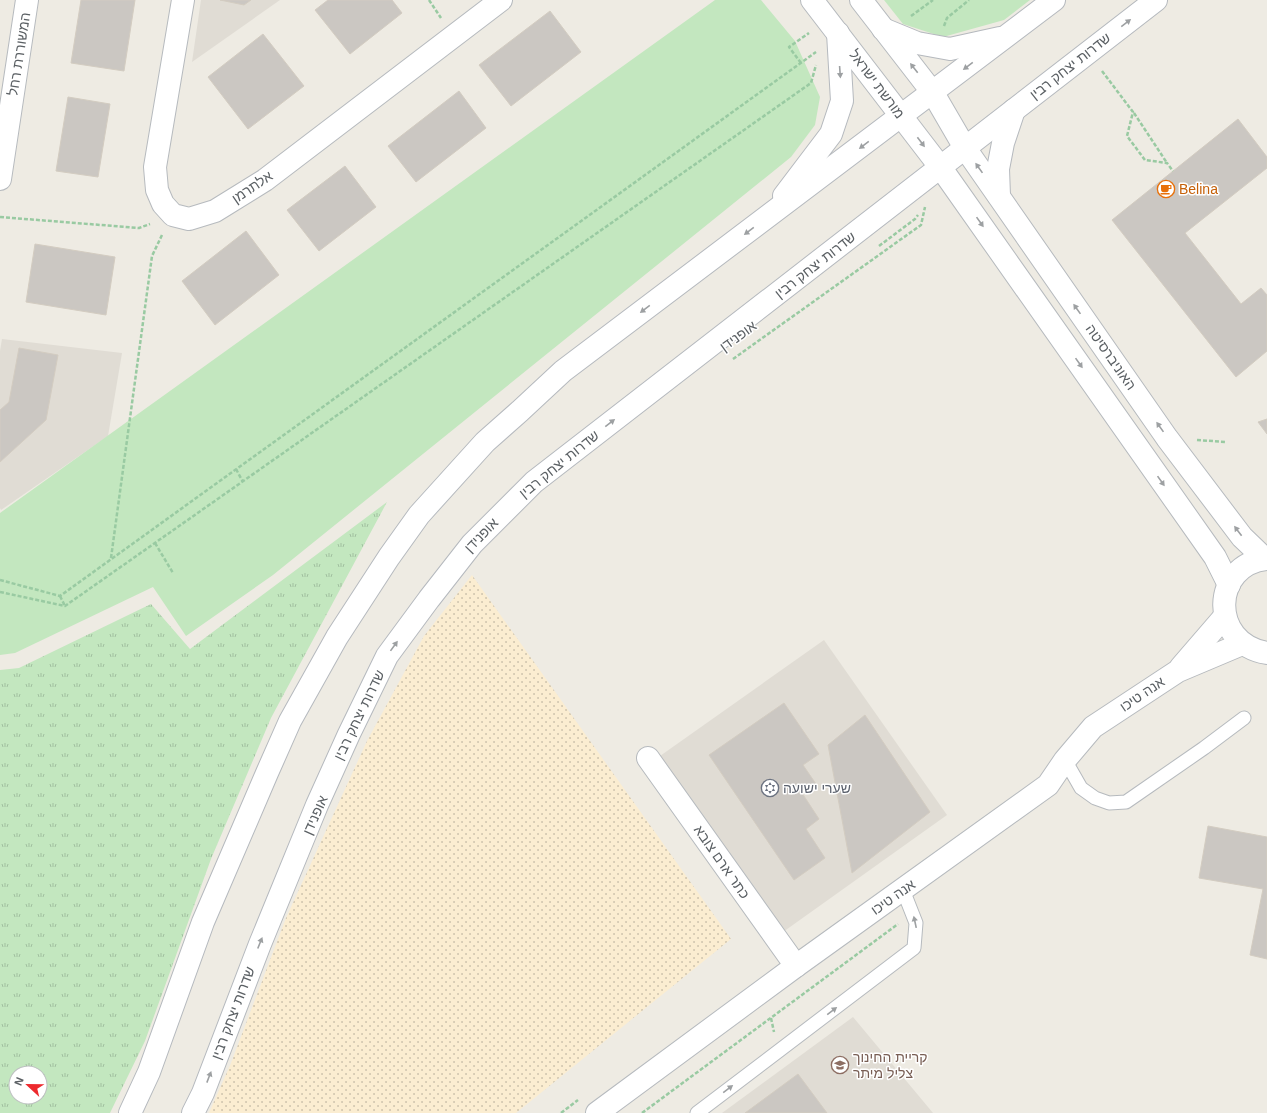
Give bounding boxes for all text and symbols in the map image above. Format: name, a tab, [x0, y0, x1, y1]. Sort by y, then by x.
street label: המשוררת רחל	[5, 11, 33, 97]
one-way arrow	[1121, 19, 1131, 27]
street label: שדרות יצחק רבין	[1026, 30, 1114, 102]
street label: מורשת ישראל	[846, 47, 908, 121]
one-way arrow	[962, 62, 973, 70]
one-way arrow	[910, 63, 918, 74]
one-way arrow	[837, 66, 844, 78]
one-way arrow	[917, 137, 925, 147]
one-way arrow	[859, 140, 869, 148]
one-way arrow	[976, 162, 983, 174]
street label: אלתרמן	[229, 167, 276, 206]
cafe icon: Belina	[1156, 179, 1176, 199]
place label: Belina	[1179, 181, 1218, 197]
one-way arrow	[976, 217, 984, 227]
one-way arrow	[744, 227, 754, 235]
street label: שדרות יצחק רבין	[771, 229, 859, 301]
one-way arrow	[1073, 304, 1081, 314]
one-way arrow	[640, 305, 650, 313]
street label: אופנידן	[717, 317, 760, 355]
street label: האוניברסיטה	[1083, 321, 1139, 393]
one-way arrow	[1075, 357, 1083, 368]
one-way arrow	[604, 419, 615, 427]
one-way arrow	[1156, 422, 1164, 433]
street label: שדרות יצחק רבין	[516, 427, 602, 501]
one-way arrow	[1157, 475, 1165, 486]
street label: אופנידן	[461, 514, 501, 555]
one-way arrow	[1234, 526, 1242, 537]
one-way arrow	[390, 641, 398, 651]
street label: שדרות יצחק רבין	[330, 667, 388, 763]
street label: אנה טיכו	[1117, 673, 1168, 715]
synagogue icon: שערי ישועה	[760, 778, 780, 798]
place label: שערי ישועה	[783, 780, 851, 796]
street label: אופנידן	[299, 793, 331, 837]
street label: כתר ארם צובא	[691, 822, 753, 902]
street label: אנה טיכו	[868, 876, 918, 918]
one-way arrow	[911, 916, 917, 928]
one-way arrow	[257, 937, 263, 948]
street label: שדרות יצחק רבין	[208, 964, 258, 1062]
one-way arrow	[826, 1006, 837, 1015]
place label: קריית החינוך צליל מיתר	[853, 1049, 928, 1081]
school or university icon: קריית החינוך צליל מיתר	[830, 1055, 850, 1075]
north arrow	[8, 1065, 48, 1105]
one-way arrow	[206, 1071, 212, 1083]
text: N	[12, 1075, 26, 1087]
one-way arrow	[723, 1085, 734, 1094]

